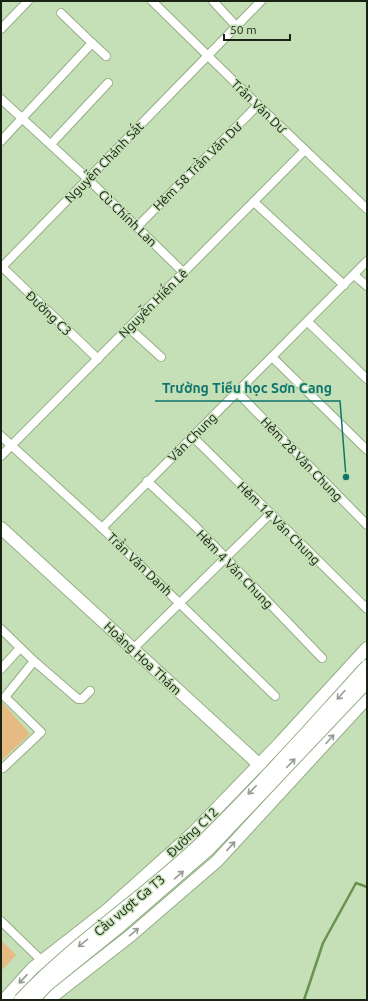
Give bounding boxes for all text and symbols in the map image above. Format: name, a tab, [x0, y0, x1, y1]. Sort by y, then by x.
scale bar	[224, 16, 290, 42]
text: 50 m	[230, 23, 257, 36]
street label: Trần Văn Dư	[229, 75, 291, 136]
street label: Nguyễn Chánh Sắt	[61, 117, 146, 205]
street label: Hẻm 58 Trần Văn Dư	[148, 117, 244, 213]
street label: Cù Chính Lan	[96, 187, 160, 249]
street label: Nguyễn Hiến Lê	[114, 264, 190, 340]
street label: Đường C3	[23, 288, 75, 338]
callout: Trường Tiểu học Sơn Cang	[155, 375, 340, 401]
text: Trường Tiểu học Sơn Cang	[162, 380, 332, 396]
street label: Văn Chung	[165, 410, 219, 464]
street label: Hẻm 28 Văn Chung	[258, 414, 346, 504]
street label: Hẻm 14 Văn Chung	[235, 479, 323, 567]
street label: Hẻm 4 Văn Chung	[194, 527, 276, 611]
street label: Trần Văn Danh	[105, 528, 177, 598]
street label: Hoàng Hoa Thám	[102, 619, 184, 697]
one-way arrow	[336, 690, 345, 700]
one-way arrow	[325, 734, 335, 744]
one-way arrow	[286, 758, 296, 768]
one-way arrow	[247, 785, 257, 795]
street label: Đường C12	[164, 804, 220, 860]
one-way arrow	[226, 841, 235, 851]
street label: Cầu vượt Ga T3	[90, 870, 168, 939]
one-way arrow	[174, 870, 185, 879]
one-way arrow	[129, 928, 139, 937]
one-way arrow	[78, 939, 89, 948]
one-way arrow	[18, 974, 28, 984]

